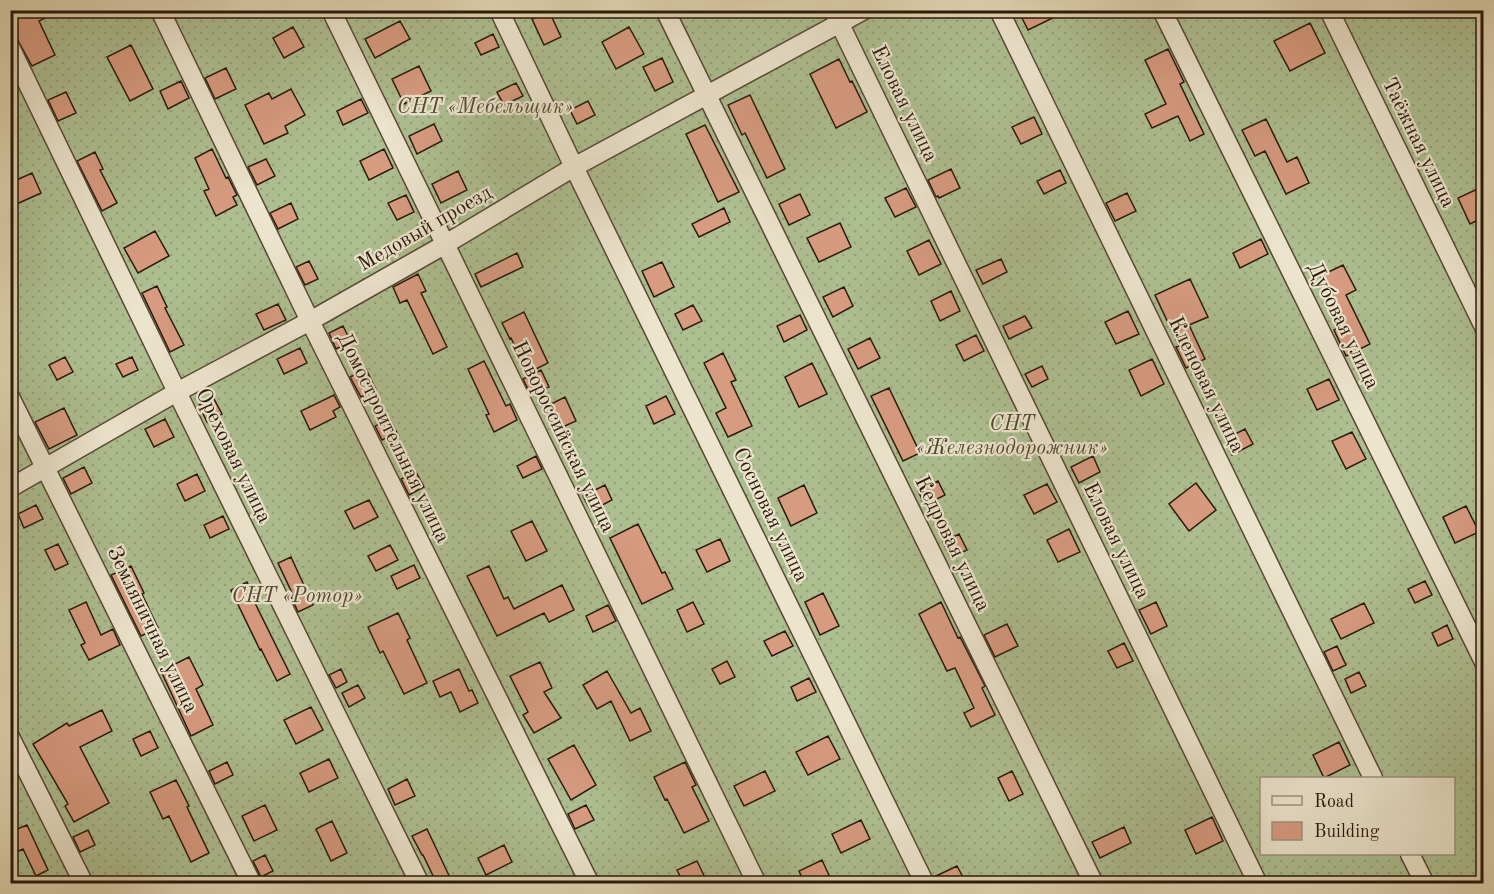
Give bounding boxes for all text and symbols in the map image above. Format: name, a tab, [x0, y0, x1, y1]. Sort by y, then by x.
street label: Еловая улица	[867, 43, 941, 165]
street label: Таёжная улица	[1378, 75, 1458, 211]
park label: СНТ «Мебельщик»	[397, 97, 573, 118]
street label: Медовый проезд	[354, 182, 496, 276]
street label: Дубовая улица	[1303, 259, 1383, 393]
street label: Кленовая улица	[1164, 314, 1248, 456]
street label: Домостроительная улица	[333, 329, 453, 547]
street label: Новороссийская улица	[507, 338, 619, 536]
street label: Ореховая улица	[191, 385, 275, 527]
park label: СНТ «Железнодорожник»	[916, 414, 1108, 459]
street label: Сосновая улица	[728, 445, 812, 585]
street label: Кедровая улица	[910, 473, 994, 615]
street label: Еловая улица	[1079, 480, 1153, 602]
street label: Земляничная улица	[103, 544, 201, 716]
park label: СНТ «Ротор»	[231, 586, 363, 607]
legend	[1260, 777, 1455, 855]
text: Road	[1314, 793, 1354, 811]
text: Building	[1314, 823, 1380, 841]

